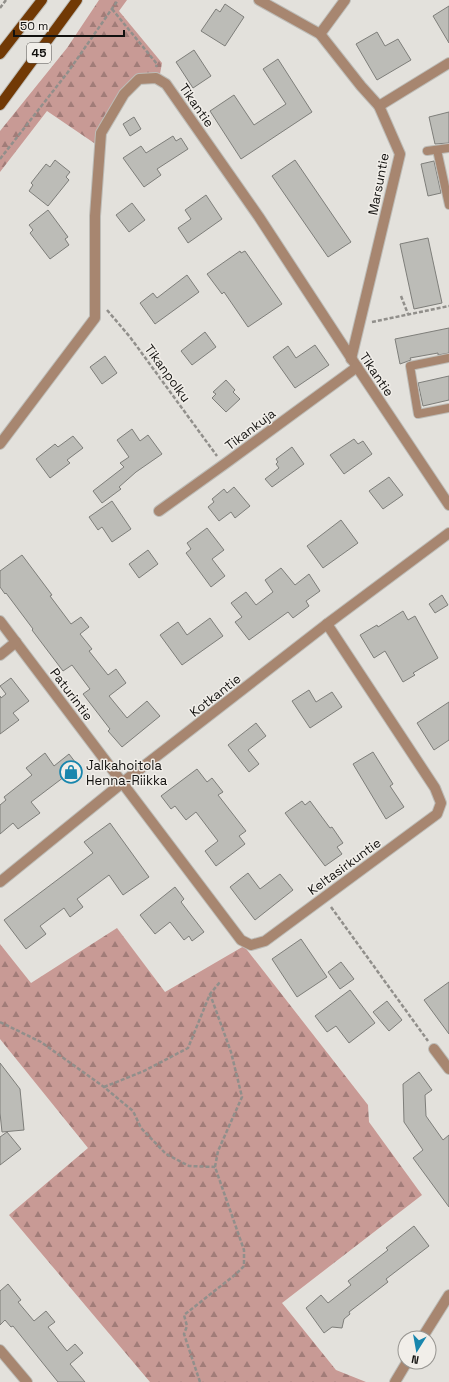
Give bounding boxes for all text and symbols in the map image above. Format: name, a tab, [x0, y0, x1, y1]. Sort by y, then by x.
scale bar	[14, 12, 124, 38]
text: 50 m	[20, 18, 48, 34]
road number: 45	[27, 43, 51, 63]
street label: Tikantie	[175, 80, 218, 131]
street label: Marsuntie	[364, 152, 393, 217]
street label: Tikanpolku	[141, 341, 194, 406]
street label: Tikantie	[356, 349, 398, 400]
street label: Tikankuja	[222, 405, 279, 454]
street label: Paturintie	[46, 665, 97, 724]
street label: Kotkantie	[186, 670, 244, 721]
place label: Jalkahoitola Henna-Riikka	[86, 757, 168, 789]
shop icon: Jalkahoitola Henna-Riikka	[58, 759, 84, 785]
street label: Keltasirkuntie	[304, 834, 384, 899]
north arrow	[397, 1330, 437, 1370]
text: N	[410, 1352, 420, 1367]

